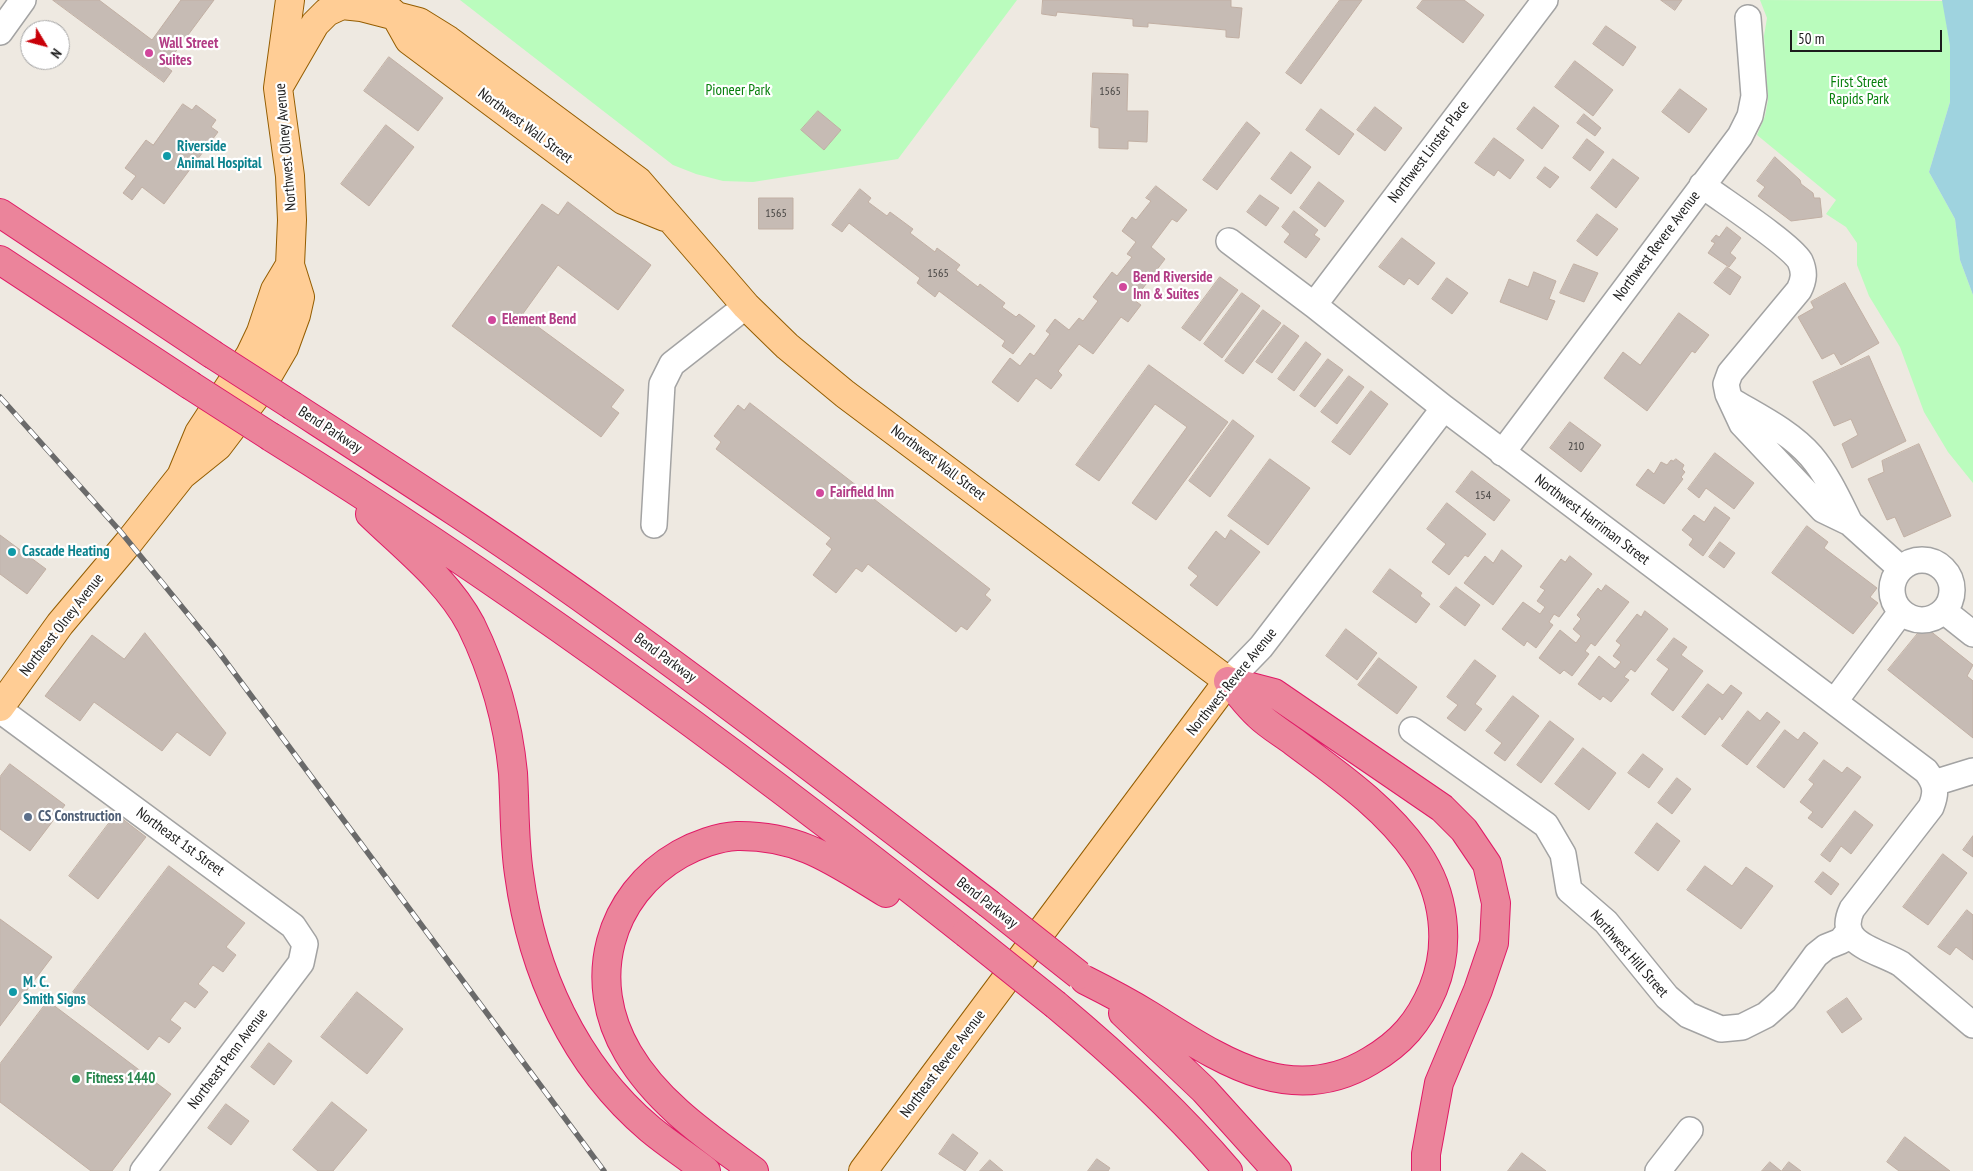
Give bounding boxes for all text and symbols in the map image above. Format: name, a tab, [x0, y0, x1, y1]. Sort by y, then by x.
north arrow	[20, 20, 70, 70]
scale bar	[1793, 20, 1946, 52]
text: 50 m	[1798, 29, 1824, 48]
place label: Wall Street Suites	[159, 35, 218, 70]
text: N	[47, 45, 66, 62]
marker: Wall Street Suites	[143, 47, 155, 59]
park label: First Street Rapids Park	[1829, 74, 1889, 109]
street label: Northwest Olney Avenue	[271, 82, 301, 212]
park label: Pioneer Park	[706, 82, 770, 100]
street label: Northwest Wall Street	[474, 85, 576, 167]
house number: 1565	[1099, 85, 1121, 99]
street label: Northwest Linster Place	[1385, 97, 1473, 207]
place label: Riverside Animal Hospital	[177, 138, 262, 173]
marker: Riverside Animal Hospital	[161, 150, 173, 162]
street label: Northwest Revere Avenue	[1610, 187, 1704, 305]
house number: 1565	[765, 207, 787, 221]
house number: 1565	[927, 267, 949, 281]
place label: Bend Riverside Inn & Suites	[1133, 269, 1213, 304]
marker: Bend Riverside Inn & Suites	[1117, 281, 1129, 293]
place label: Element Bend	[502, 311, 576, 329]
marker: Element Bend	[486, 314, 498, 326]
street label: Bend Parkway	[295, 403, 365, 457]
street label: Northwest Wall Street	[887, 422, 989, 504]
house number: 210	[1568, 440, 1584, 454]
street label: Northwest Harriman Street	[1531, 471, 1653, 569]
place label: Fairfield Inn	[830, 484, 894, 502]
marker: Fairfield Inn	[814, 487, 826, 499]
house number: 154	[1475, 489, 1491, 503]
place label: Cascade Heating	[22, 543, 110, 561]
marker: Cascade Heating	[6, 546, 18, 558]
street label: Northeast Olney Avenue	[16, 570, 108, 680]
street label: Northwest Revere Avenue	[1183, 625, 1281, 739]
street label: Bend Parkway	[630, 629, 700, 687]
street label: Northeast 1st Street	[132, 804, 228, 880]
place label: CS Construction	[38, 808, 121, 826]
marker: CS Construction	[22, 811, 34, 823]
street label: Bend Parkway	[953, 874, 1021, 932]
street label: Northwest Hill Street	[1586, 907, 1672, 1001]
place label: M. C. Smith Signs	[23, 974, 86, 1009]
marker: M. C. Smith Signs	[7, 986, 19, 998]
street label: Northeast Penn Avenue	[184, 1005, 272, 1113]
street label: Northeast Revere Avenue	[897, 1007, 989, 1121]
place label: Fitness 1440	[86, 1070, 155, 1088]
marker: Fitness 1440	[70, 1073, 82, 1085]

